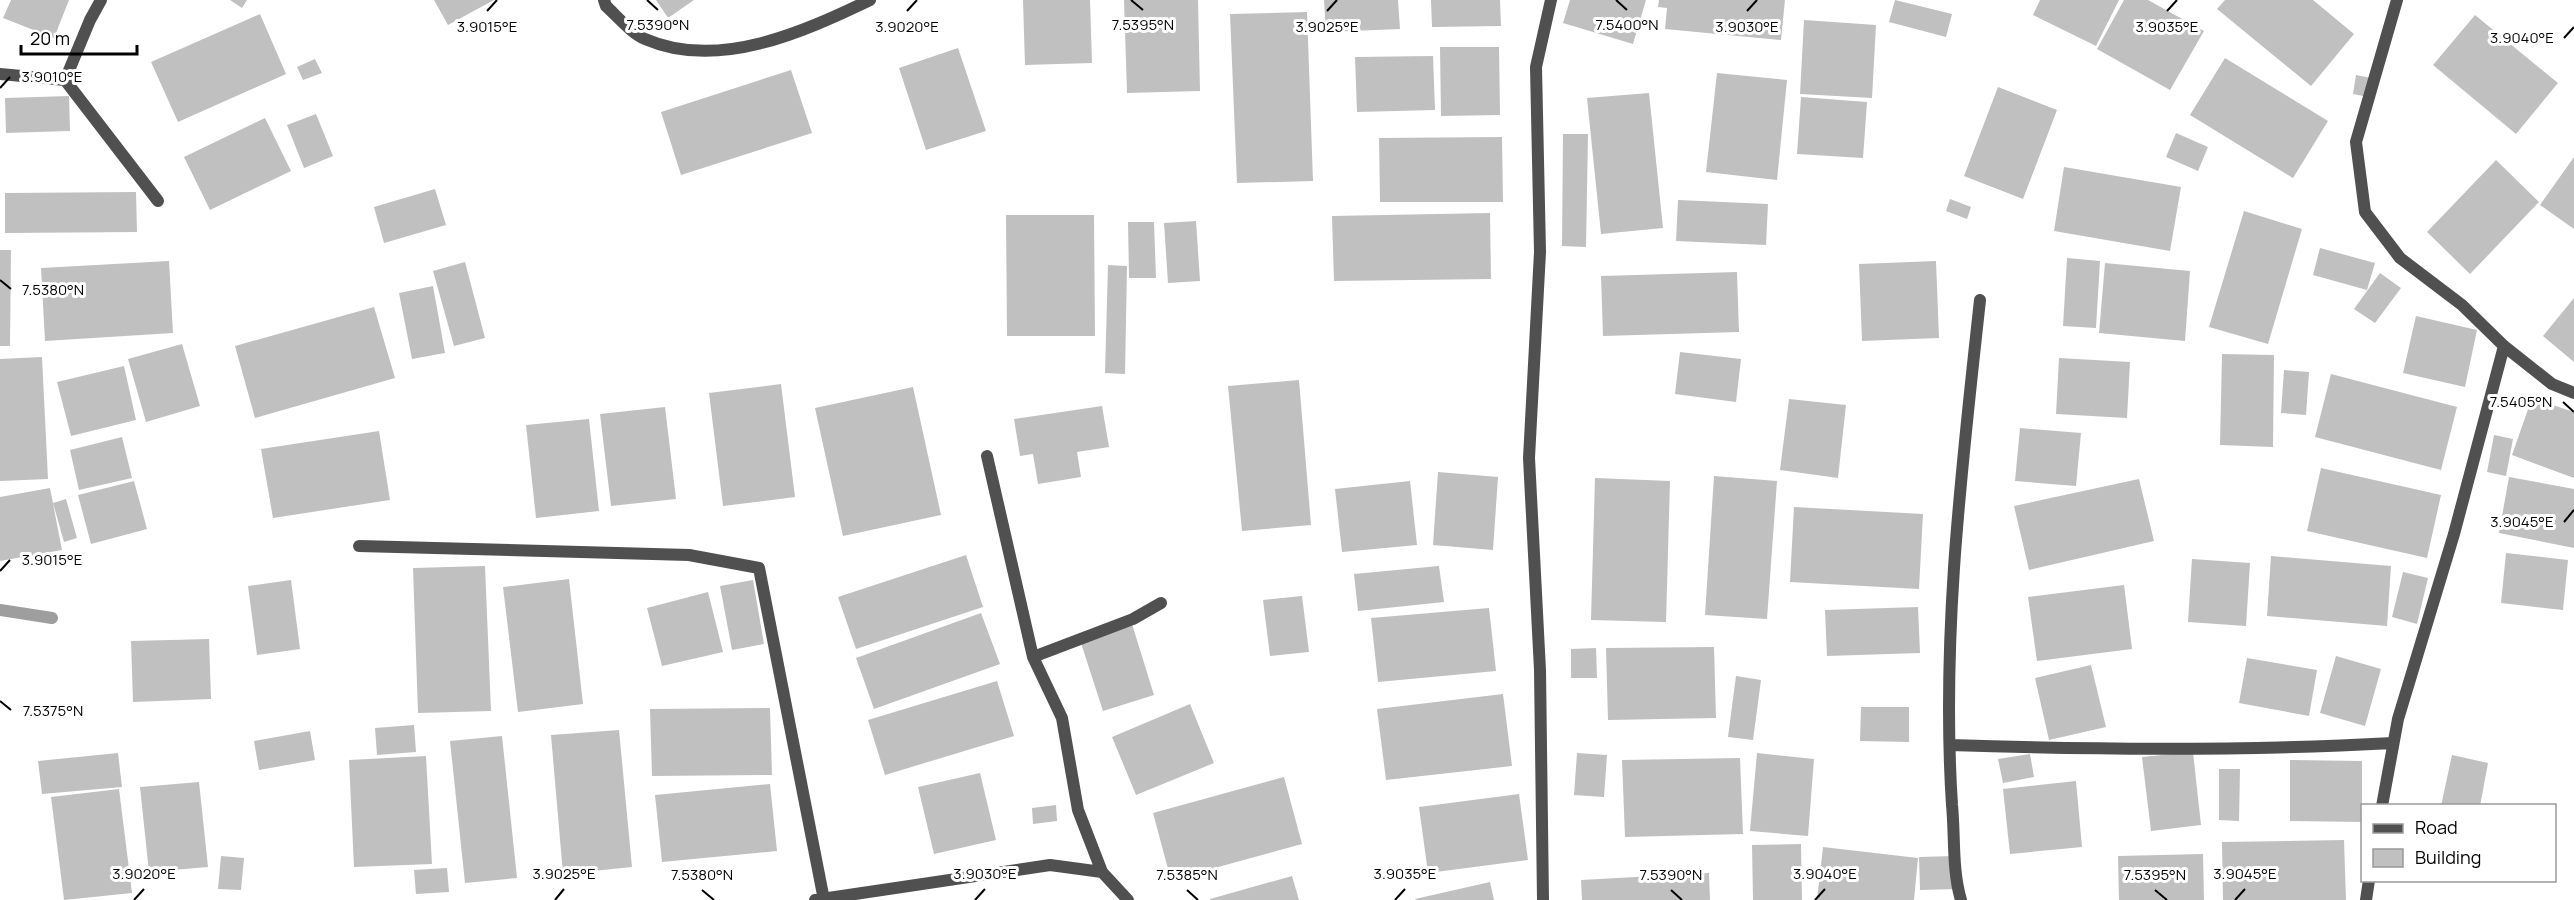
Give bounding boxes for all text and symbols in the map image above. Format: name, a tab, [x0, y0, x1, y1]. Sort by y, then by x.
text: 7.5390°N	[627, 14, 689, 35]
text: 7.5395°N	[1112, 14, 1174, 35]
text: 7.5400°N	[1595, 14, 1659, 35]
text: 3.9015°E	[457, 16, 517, 37]
text: 3.9020°E	[875, 16, 939, 37]
text: 3.9025°E	[1295, 16, 1359, 37]
text: 3.9030°E	[1715, 16, 1779, 37]
text: 3.9035°E	[2136, 16, 2198, 37]
scale bar	[21, 18, 136, 56]
text: 20 m	[30, 26, 70, 50]
text: 3.9040°E	[2490, 27, 2554, 48]
text: 3.9010°E	[22, 66, 82, 87]
text: 7.5380°N	[22, 279, 84, 300]
text: 7.5405°N	[2490, 391, 2552, 412]
text: 3.9045°E	[2490, 511, 2554, 532]
text: 3.9015°E	[22, 549, 82, 570]
text: 7.5375°N	[23, 700, 83, 721]
legend	[2361, 804, 2556, 882]
text: Road	[2415, 815, 2458, 839]
text: Building	[2415, 845, 2481, 869]
text: 3.9020°E	[112, 863, 176, 884]
text: 3.9025°E	[532, 863, 596, 884]
text: 3.9030°E	[953, 863, 1017, 884]
text: 3.9035°E	[1374, 863, 1436, 884]
text: 3.9040°E	[1793, 863, 1857, 884]
text: 3.9045°E	[2213, 863, 2277, 884]
text: 7.5380°N	[671, 864, 733, 885]
text: 7.5385°N	[1156, 864, 1218, 885]
text: 7.5390°N	[1640, 864, 1702, 885]
text: 7.5395°N	[2124, 864, 2186, 885]

